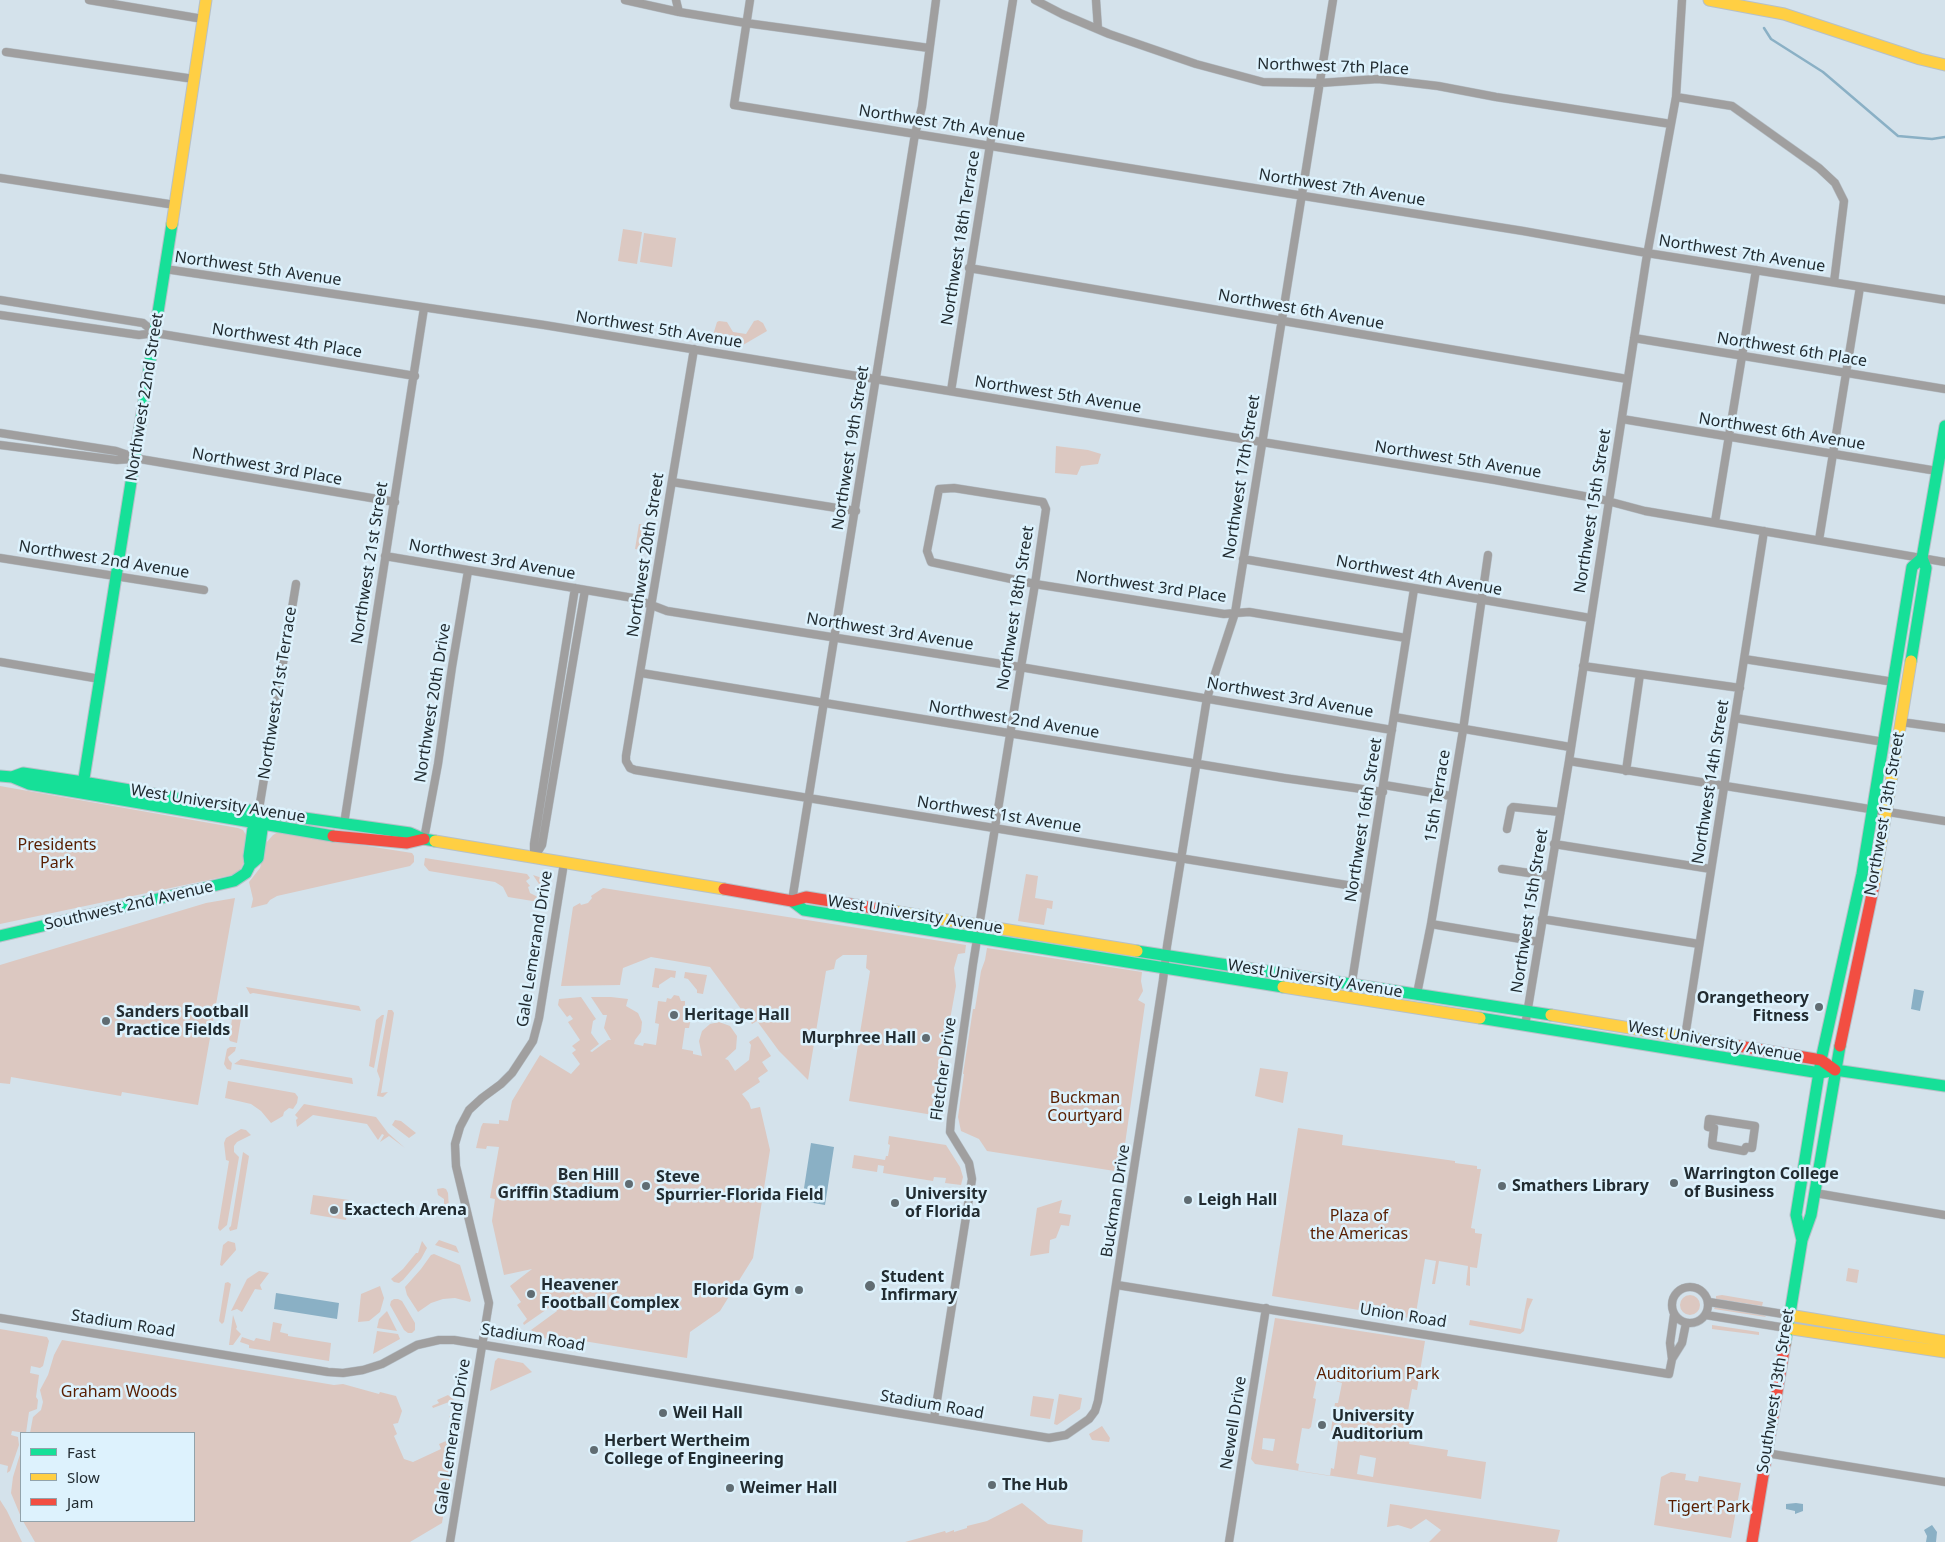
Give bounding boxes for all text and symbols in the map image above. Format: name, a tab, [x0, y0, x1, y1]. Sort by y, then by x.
street label: Northwest 7th Place	[1257, 55, 1409, 79]
street label: Northwest 7th Avenue	[857, 101, 1027, 147]
street label: Northwest 18th Terrace	[938, 149, 984, 327]
street label: Northwest 7th Avenue	[1257, 165, 1427, 211]
street label: Northwest 7th Avenue	[1657, 231, 1827, 277]
street label: Northwest 5th Avenue	[173, 248, 343, 290]
street label: Northwest 6th Avenue	[1216, 286, 1386, 334]
street label: Northwest 5th Avenue	[574, 307, 744, 353]
street label: Northwest 22nd Street	[122, 311, 168, 483]
street label: Northwest 4th Place	[211, 320, 363, 362]
street label: Northwest 6th Place	[1716, 329, 1868, 371]
street label: Northwest 19th Street	[829, 364, 873, 532]
street label: Northwest 5th Avenue	[973, 372, 1143, 418]
street label: Northwest 17th Street	[1220, 393, 1264, 561]
street label: Northwest 6th Avenue	[1697, 409, 1867, 455]
street label: Northwest 15th Street	[1571, 427, 1615, 595]
street label: Northwest 5th Avenue	[1373, 437, 1543, 483]
street label: Northwest 3rd Place	[190, 444, 344, 490]
street label: Northwest 20th Street	[624, 471, 668, 639]
street label: Northwest 21st Street	[348, 481, 392, 645]
street label: Northwest 18th Street	[994, 524, 1038, 692]
street label: Northwest 3rd Avenue	[407, 536, 577, 584]
street label: Northwest 2nd Avenue	[17, 537, 191, 583]
street label: Northwest 4th Avenue	[1334, 552, 1504, 600]
street label: Northwest 3rd Place	[1074, 567, 1228, 607]
street label: Northwest 21st Terrace	[255, 605, 301, 781]
street label: Northwest 3rd Avenue	[805, 609, 975, 655]
street label: Northwest 20th Drive	[411, 622, 455, 784]
street label: Northwest 3rd Avenue	[1205, 674, 1375, 722]
street label: Northwest 2nd Avenue	[927, 697, 1101, 743]
street label: Northwest 14th Street	[1689, 698, 1733, 866]
street label: Northwest 13th Street	[1861, 731, 1909, 897]
street label: Northwest 16th Street	[1342, 736, 1386, 904]
street label: 15th Terrace	[1421, 748, 1455, 844]
street label: West University Avenue	[129, 781, 307, 827]
street label: Northwest 1st Avenue	[915, 793, 1083, 837]
street label: Northwest 15th Street	[1508, 827, 1552, 995]
park label: Presidents Park	[18, 835, 96, 873]
street label: Gale Lemerand Drive	[513, 869, 557, 1029]
street label: Southwest 2nd Avenue	[43, 877, 215, 935]
street label: West University Avenue	[826, 892, 1004, 938]
street label: West University Avenue	[1226, 956, 1404, 1002]
place label: Orangetheory Fitness	[1697, 988, 1809, 1026]
marker: Orangetheory Fitness	[1813, 1001, 1825, 1013]
place label: Sanders Football Practice Fields	[116, 1002, 249, 1040]
place label: Heritage Hall	[684, 1005, 789, 1025]
marker: Heritage Hall	[668, 1009, 680, 1021]
marker: Sanders Football Practice Fields	[100, 1015, 112, 1027]
street label: Fletcher Drive	[927, 1016, 961, 1122]
street label: West University Avenue	[1626, 1017, 1804, 1067]
place label: Murphree Hall	[801, 1028, 916, 1048]
marker: Murphree Hall	[920, 1032, 932, 1044]
park label: Buckman Courtyard	[1047, 1088, 1123, 1126]
street label: Buckman Drive	[1098, 1143, 1134, 1259]
place label: Warrington College of Business	[1684, 1164, 1839, 1202]
place label: Ben Hill Griffin Stadium	[498, 1165, 619, 1203]
place label: Steve Spurrier-Florida Field	[656, 1167, 824, 1205]
place label: Smathers Library	[1512, 1176, 1649, 1196]
marker: Warrington College of Business	[1668, 1177, 1680, 1189]
marker: Ben Hill Griffin Stadium	[623, 1178, 635, 1190]
marker: Steve Spurrier-Florida Field	[640, 1180, 652, 1192]
marker: Smathers Library	[1496, 1180, 1508, 1192]
place label: University of Florida	[905, 1184, 987, 1222]
place label: Leigh Hall	[1198, 1190, 1277, 1210]
marker: Leigh Hall	[1182, 1194, 1194, 1206]
marker: University of Florida	[889, 1197, 901, 1209]
place label: Exactech Arena	[344, 1200, 467, 1220]
marker: Exactech Arena	[328, 1204, 340, 1216]
park label: Plaza of the Americas	[1310, 1206, 1408, 1244]
place label: Student Infirmary	[881, 1267, 957, 1305]
place label: Heavener Football Complex	[541, 1275, 679, 1313]
marker: Student Infirmary	[863, 1279, 877, 1293]
place label: Florida Gym	[693, 1280, 789, 1300]
marker: Florida Gym	[793, 1284, 805, 1296]
marker: Heavener Football Complex	[525, 1288, 537, 1300]
street label: Union Road	[1358, 1300, 1448, 1332]
street label: Stadium Road	[70, 1306, 176, 1342]
street label: Southwest 13th Street	[1754, 1308, 1798, 1474]
street label: Stadium Road	[480, 1320, 586, 1356]
street label: Gale Lemerand Drive	[431, 1357, 475, 1517]
park label: Auditorium Park	[1316, 1364, 1440, 1384]
street label: Newell Drive	[1217, 1375, 1251, 1471]
park label: Graham Woods	[61, 1382, 177, 1402]
street label: Stadium Road	[879, 1386, 985, 1424]
place label: Weil Hall	[673, 1403, 743, 1423]
place label: University Auditorium	[1332, 1406, 1423, 1444]
marker: Weil Hall	[657, 1407, 669, 1419]
marker: University Auditorium	[1316, 1419, 1328, 1431]
place label: Herbert Wertheim College of Engineering	[604, 1431, 784, 1469]
legend	[20, 1432, 195, 1522]
text: Fast	[67, 1442, 96, 1462]
marker: Herbert Wertheim College of Engineering	[588, 1444, 600, 1456]
text: Slow	[67, 1467, 100, 1487]
place label: The Hub	[1002, 1475, 1068, 1495]
place label: Weimer Hall	[740, 1478, 837, 1498]
marker: The Hub	[986, 1479, 998, 1491]
marker: Weimer Hall	[724, 1482, 736, 1494]
text: Jam	[67, 1492, 94, 1512]
park label: Tigert Park	[1668, 1497, 1750, 1517]

